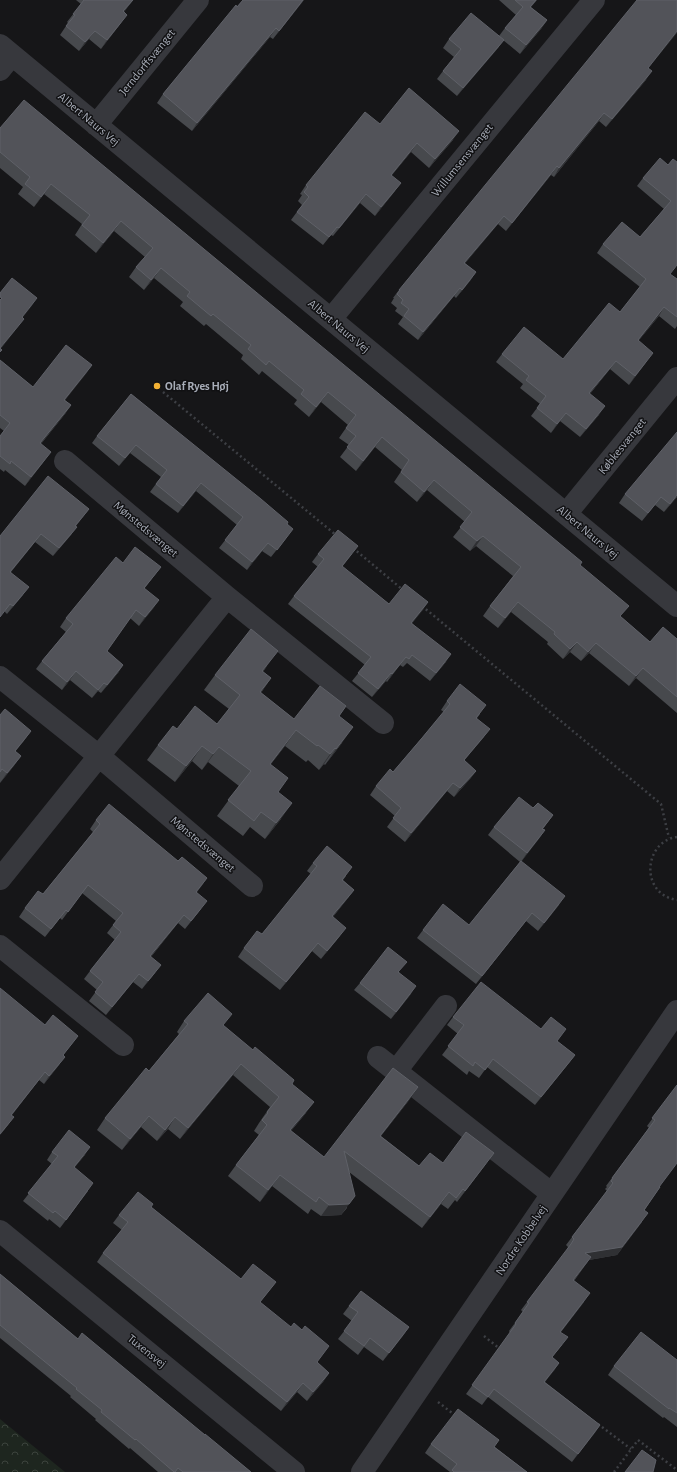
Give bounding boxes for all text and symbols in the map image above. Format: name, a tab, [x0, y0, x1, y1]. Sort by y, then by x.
street label: Jerndorffsvænget	[117, 27, 177, 97]
street label: Albert Naurs Vej	[55, 90, 122, 149]
street label: Willumsensvænget	[429, 121, 495, 199]
street label: Albert Naurs Vej	[305, 297, 372, 356]
place label: Olaf Ryes Høj	[165, 380, 229, 393]
marker: Olaf Ryes Høj	[152, 381, 162, 391]
street label: Købkesvænget	[596, 416, 648, 476]
street label: Mønstedsvænget	[112, 499, 181, 559]
street label: Albert Naurs Vej	[554, 503, 621, 562]
street label: Mønstedsvænget	[169, 814, 238, 874]
street label: Nordre Kobbelvej	[493, 1203, 550, 1278]
street label: Tuxensvej	[125, 1332, 169, 1371]

